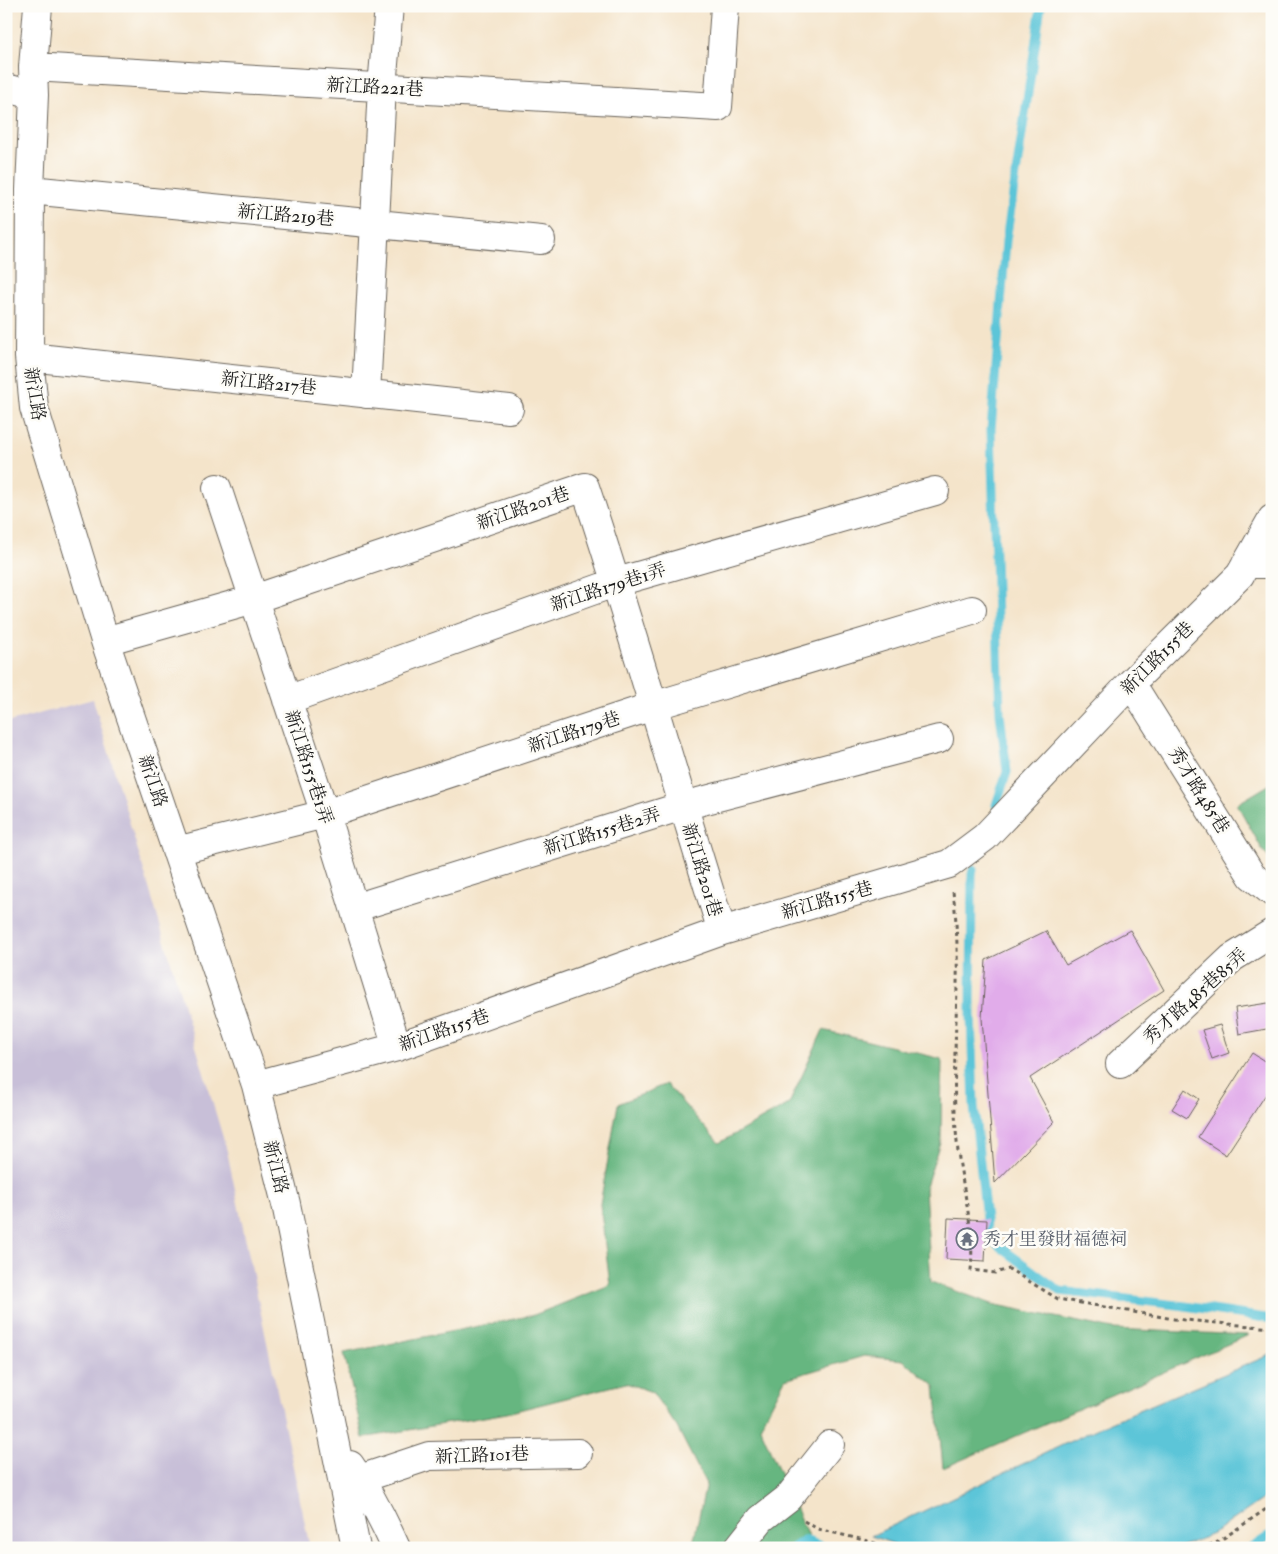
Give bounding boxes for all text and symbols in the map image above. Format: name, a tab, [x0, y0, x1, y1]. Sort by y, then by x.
street label: 新江路221巷	[326, 73, 424, 102]
street label: 新江路219巷	[237, 200, 335, 231]
street label: 新江路	[19, 366, 50, 423]
street label: 新江路217巷	[220, 367, 318, 400]
street label: 新江路201巷	[474, 482, 573, 535]
street label: 新江路179巷1弄	[547, 558, 669, 617]
street label: 新江路155巷	[1116, 617, 1199, 700]
street label: 新江路155巷1弄	[279, 707, 338, 827]
street label: 新江路179巷	[525, 707, 623, 758]
street label: 秀才路485巷	[1163, 743, 1234, 838]
street label: 新江路	[133, 752, 172, 810]
street label: 新江路155巷2弄	[541, 803, 664, 860]
street label: 新江路201巷	[676, 821, 727, 920]
street label: 新江路155巷	[779, 876, 876, 925]
street label: 秀才路485巷85弄	[1138, 944, 1252, 1049]
street label: 新江路155巷	[396, 1004, 492, 1057]
street label: 新江路	[258, 1138, 293, 1196]
temple icon: 秀才里發財福德祠	[955, 1227, 979, 1251]
place label: 秀才里發財福德祠	[983, 1228, 1127, 1251]
street label: 新江路101巷	[435, 1442, 529, 1469]

